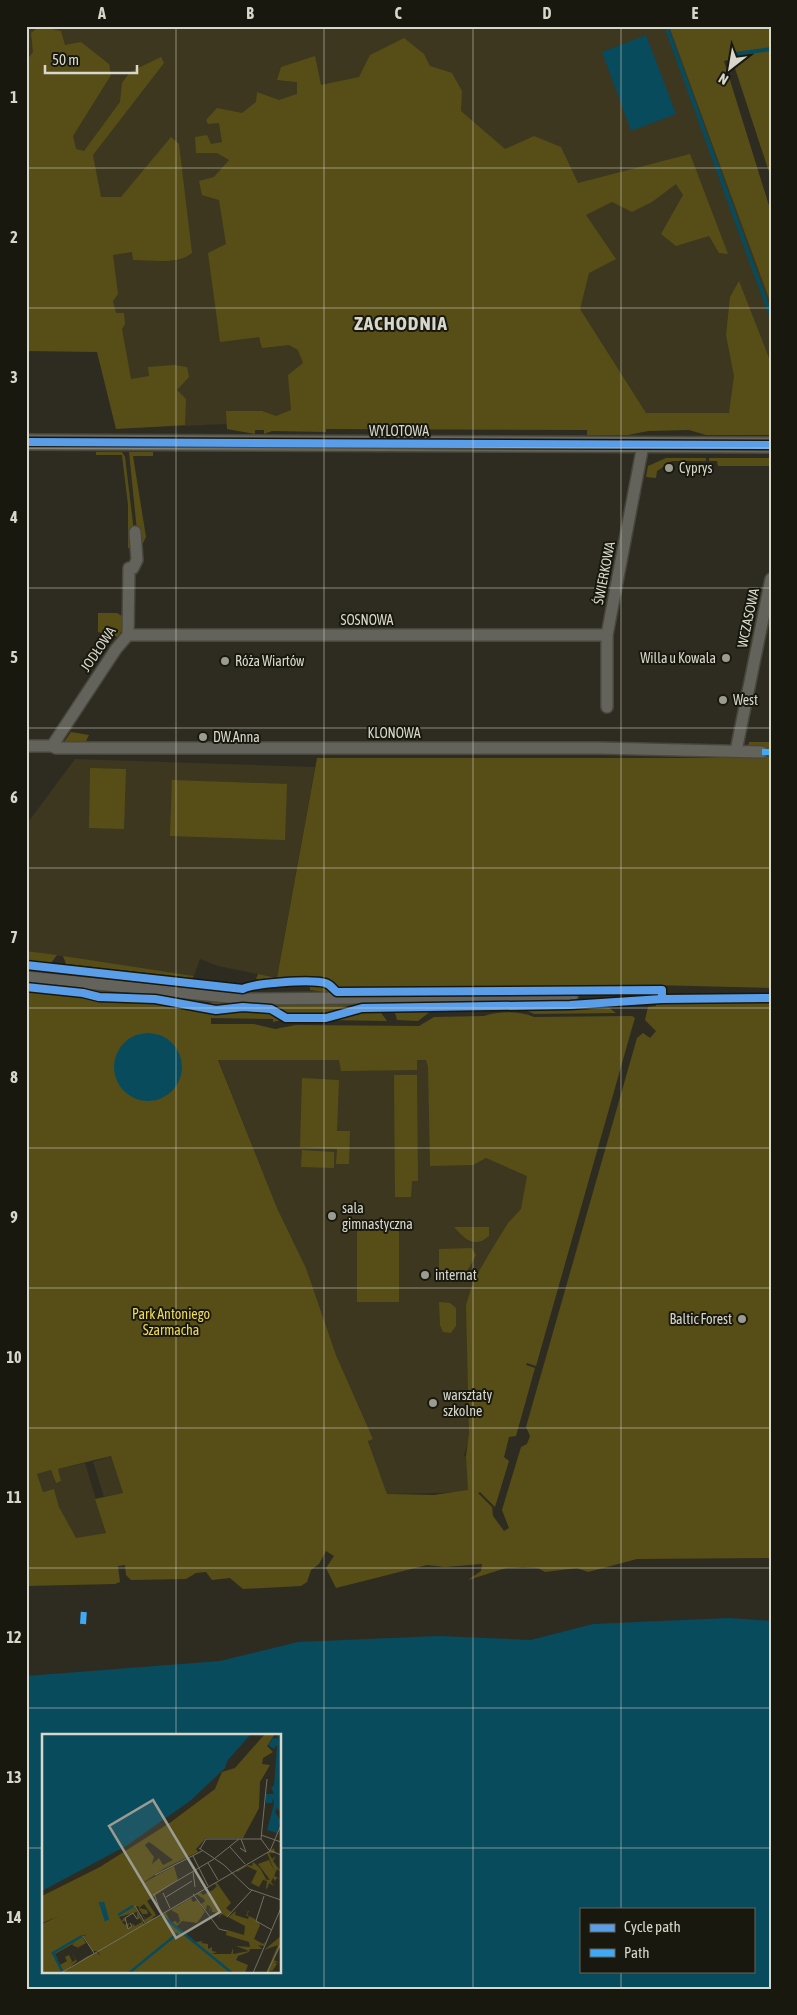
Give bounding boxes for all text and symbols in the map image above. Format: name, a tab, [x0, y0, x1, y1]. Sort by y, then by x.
text: A	[97, 4, 106, 22]
text: B	[246, 4, 254, 22]
text: C	[394, 4, 402, 22]
text: D	[543, 4, 552, 22]
text: E	[692, 4, 699, 22]
scale bar	[45, 42, 138, 74]
north arrow	[704, 42, 754, 92]
text: 50 m	[52, 51, 79, 68]
text: N	[716, 70, 731, 88]
text: 1	[10, 88, 18, 106]
text: 2	[10, 228, 18, 246]
district label: ZACHODNIA	[354, 312, 448, 334]
text: 3	[10, 368, 18, 386]
street label: WYLOTOWA	[369, 423, 429, 439]
place label: Cyprys	[679, 460, 713, 476]
marker: Cyprys	[663, 462, 675, 474]
text: 4	[9, 508, 18, 526]
street label: ŚWIERKOWA	[590, 540, 618, 606]
street label: WCZASOWA	[734, 587, 762, 649]
street label: SOSNOWA	[341, 612, 394, 628]
street label: JODŁOWA	[77, 624, 119, 674]
text: 5	[10, 648, 18, 666]
place label: Willa u Kowala	[640, 650, 716, 666]
marker: Willa u Kowala	[720, 652, 732, 664]
place label: Róża Wiartów	[235, 653, 305, 669]
marker: Róża Wiartów	[219, 655, 231, 667]
place label: West	[733, 692, 758, 708]
marker: West	[717, 694, 729, 706]
street label: KLONOWA	[367, 725, 421, 741]
place label: DW.Anna	[213, 729, 260, 745]
marker: DW.Anna	[197, 731, 209, 743]
text: 6	[10, 788, 18, 806]
text: 7	[10, 928, 18, 946]
text: 8	[10, 1068, 18, 1086]
place label: sala gimnastyczna	[342, 1200, 413, 1232]
text: 9	[10, 1208, 18, 1226]
marker: sala gimnastyczna	[326, 1210, 338, 1222]
place label: internat	[435, 1267, 477, 1283]
marker: internat	[419, 1269, 431, 1281]
park label: Park Antoniego Szarmacha	[132, 1306, 210, 1338]
place label: Baltic Forest	[669, 1311, 732, 1327]
marker: Baltic Forest	[736, 1313, 748, 1325]
text: 10	[6, 1348, 22, 1366]
place label: warsztaty szkolne	[443, 1387, 492, 1419]
marker: warsztaty szkolne	[427, 1397, 439, 1409]
text: 11	[6, 1488, 22, 1506]
text: 12	[6, 1628, 22, 1646]
inset map	[42, 1734, 281, 1972]
text: 13	[6, 1768, 22, 1786]
text: 14	[6, 1908, 22, 1926]
legend	[580, 1908, 754, 1972]
text: Cycle path	[624, 1918, 681, 1935]
text: Path	[624, 1944, 650, 1961]

